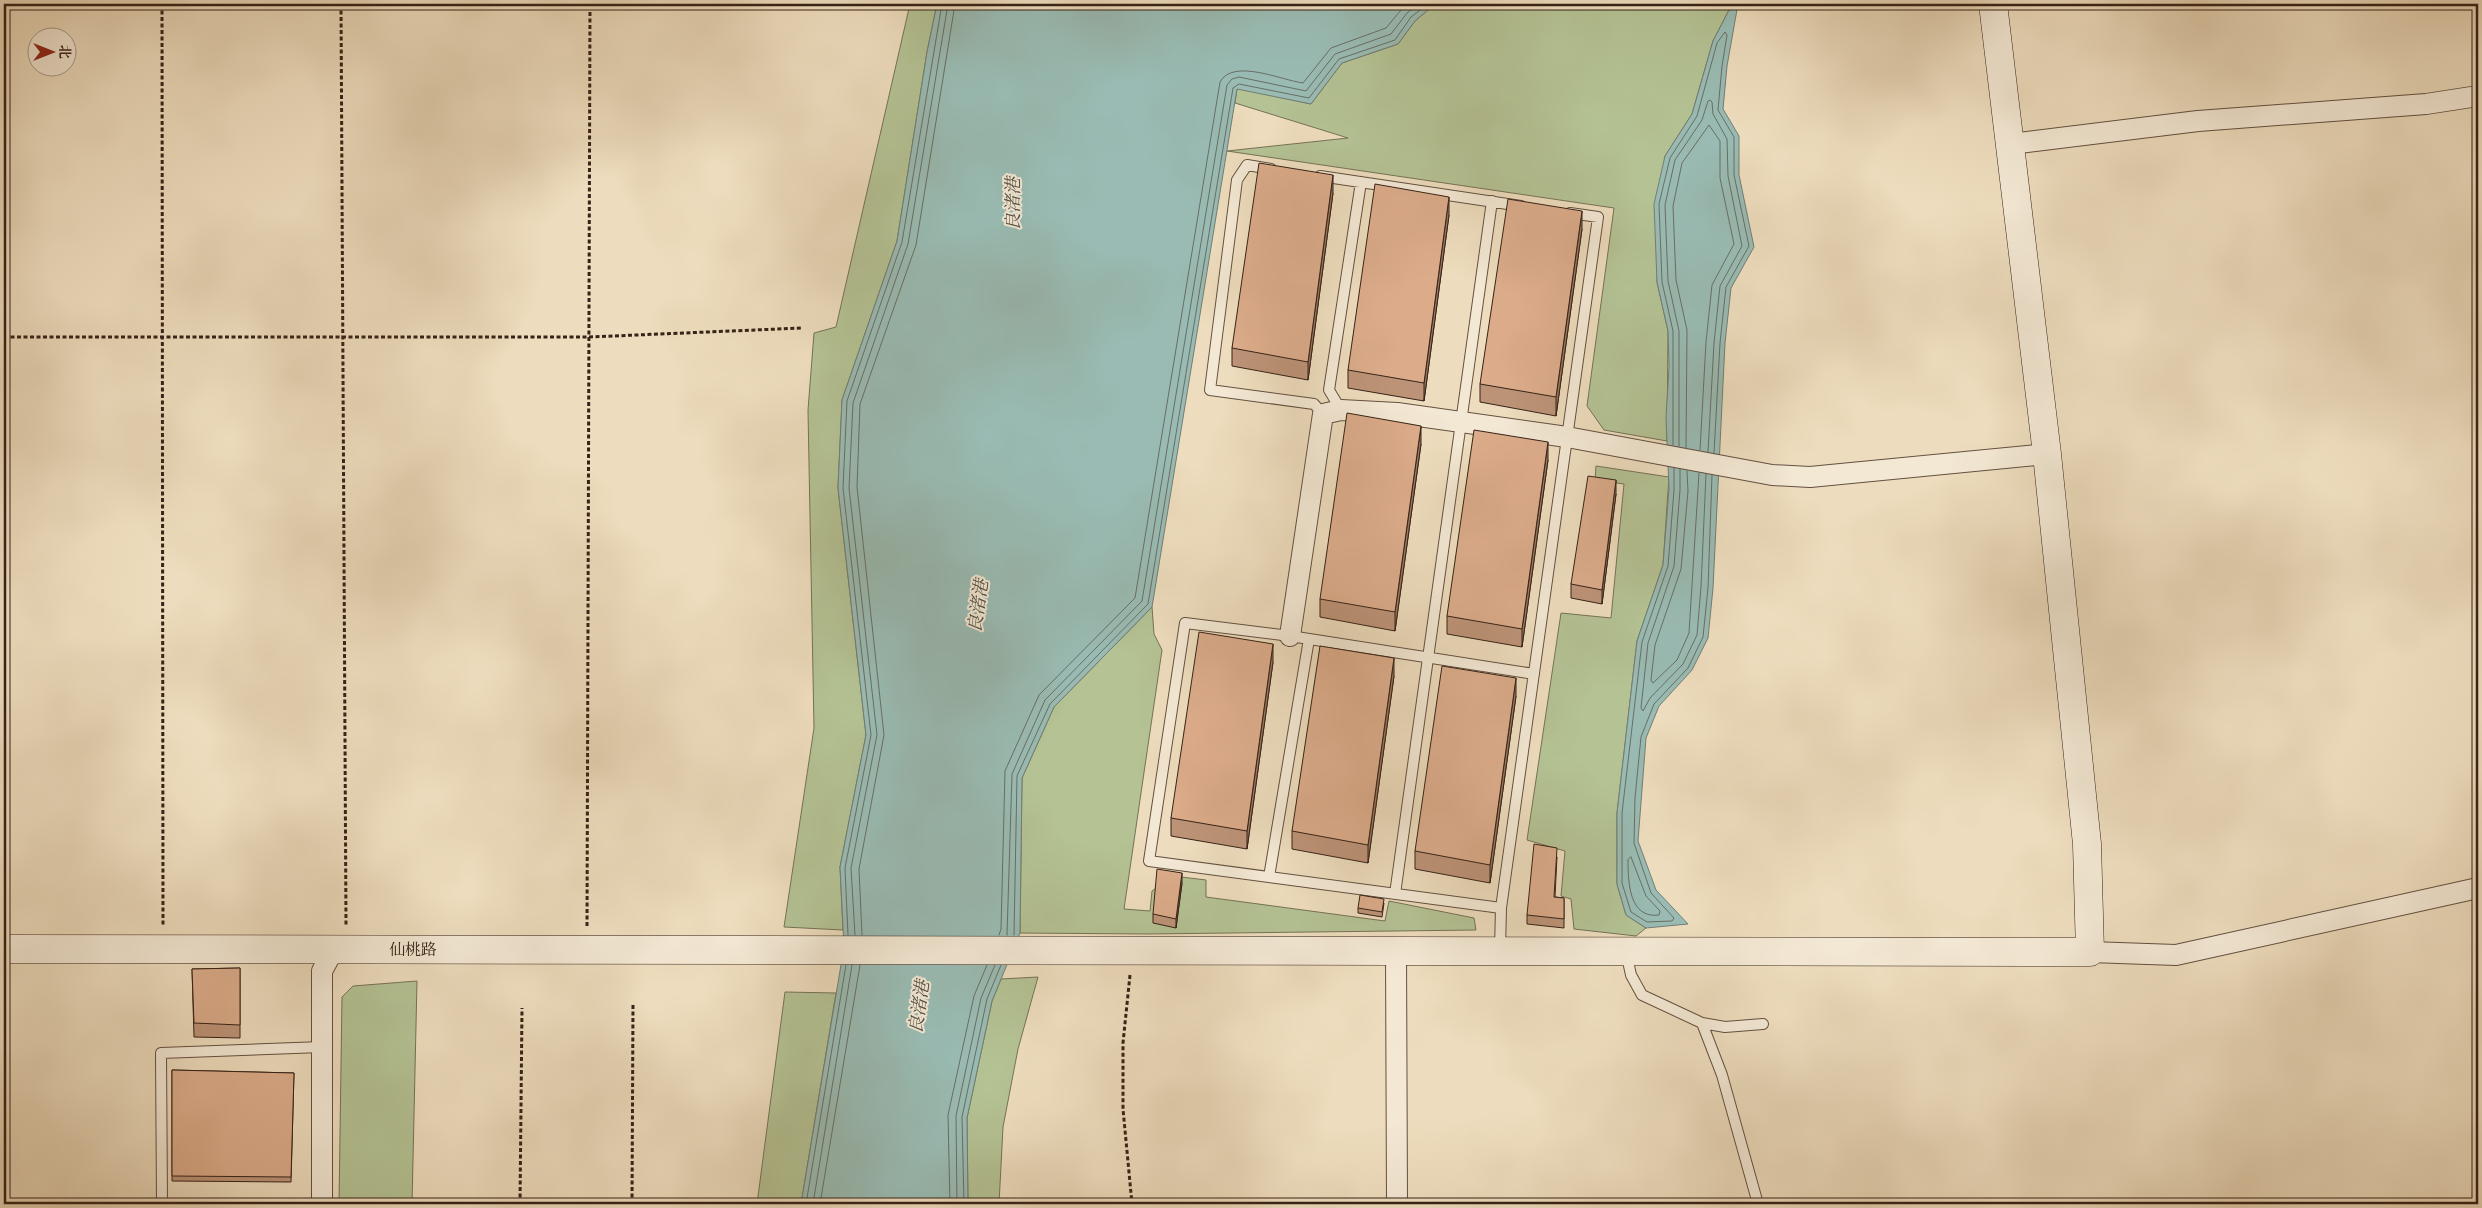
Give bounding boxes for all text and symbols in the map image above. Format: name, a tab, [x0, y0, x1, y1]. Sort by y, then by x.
north arrow	[28, 28, 78, 78]
text: 北	[56, 45, 74, 59]
water label: 良渚港	[1002, 175, 1024, 231]
water label: 良渚港	[963, 576, 993, 634]
street label: 仙桃路	[389, 939, 437, 959]
water label: 良渚港	[904, 977, 934, 1035]

